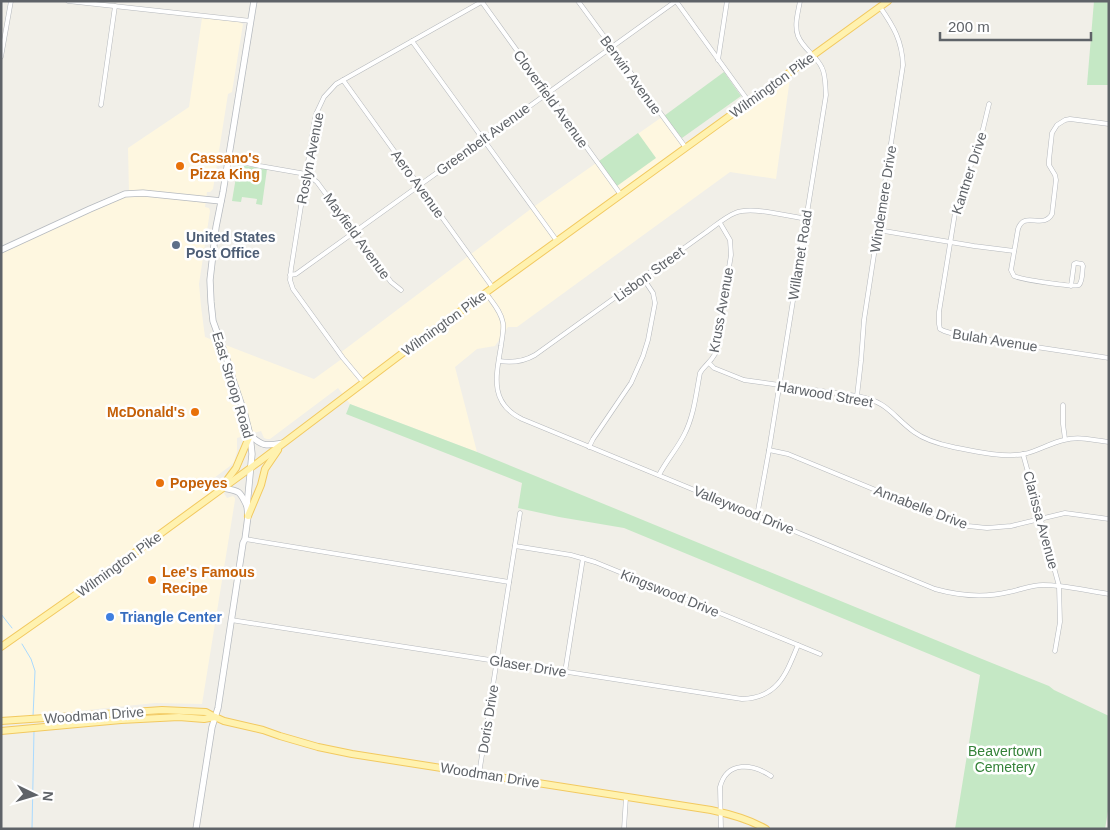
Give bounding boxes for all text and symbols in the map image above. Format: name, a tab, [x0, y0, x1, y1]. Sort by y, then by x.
scale bar	[940, 10, 1091, 42]
text: 200 m	[948, 18, 990, 35]
street label: Berwin Avenue	[597, 33, 665, 118]
street label: Cloverfield Avenue	[510, 47, 592, 151]
street label: Wilmington Pike	[727, 49, 817, 121]
street label: Greenbelt Avenue	[433, 100, 533, 178]
street label: Roslyn Avenue	[293, 111, 327, 205]
street label: Kantner Drive	[948, 130, 990, 216]
street label: Windemere Drive	[867, 144, 899, 254]
street label: Aero Avenue	[388, 147, 448, 221]
place label: Cassano's Pizza King	[190, 150, 260, 182]
marker: Cassano's Pizza King	[174, 160, 186, 172]
street label: Mayfield Avenue	[320, 190, 394, 282]
street label: Willamet Road	[785, 209, 815, 301]
place label: United States Post Office	[186, 229, 276, 261]
marker: United States Post Office	[170, 239, 182, 251]
street label: Lisbon Street	[611, 243, 687, 305]
street label: Kruss Avenue	[706, 266, 736, 354]
street label: Wilmington Pike	[399, 287, 489, 359]
street label: Bulah Avenue	[951, 325, 1039, 355]
street label: East Stroop Road	[209, 330, 257, 440]
street label: Harwood Street	[776, 378, 874, 410]
place label: McDonald's	[107, 404, 185, 420]
marker: McDonald's	[189, 406, 201, 418]
street label: Clarissa Avenue	[1020, 469, 1062, 571]
place label: Popeyes	[170, 475, 228, 491]
marker: Popeyes	[154, 477, 166, 489]
street label: Annabelle Drive	[872, 482, 970, 532]
street label: Valleywood Drive	[691, 483, 797, 538]
street label: Wilmington Pike	[74, 528, 164, 600]
place label: Lee's Famous Recipe	[162, 564, 255, 596]
street label: Kingswood Drive	[618, 566, 722, 620]
marker: Lee's Famous Recipe	[146, 574, 158, 586]
place label: Triangle Center	[120, 609, 222, 625]
marker: Triangle Center	[104, 611, 116, 623]
street label: Glaser Drive	[488, 652, 568, 680]
street label: Doris Drive	[475, 683, 501, 754]
street label: Woodman Drive	[44, 704, 145, 726]
park label: Beavertown Cemetery	[968, 743, 1042, 775]
street label: Woodman Drive	[439, 759, 541, 791]
north arrow	[10, 770, 60, 820]
text: N	[40, 790, 56, 802]

